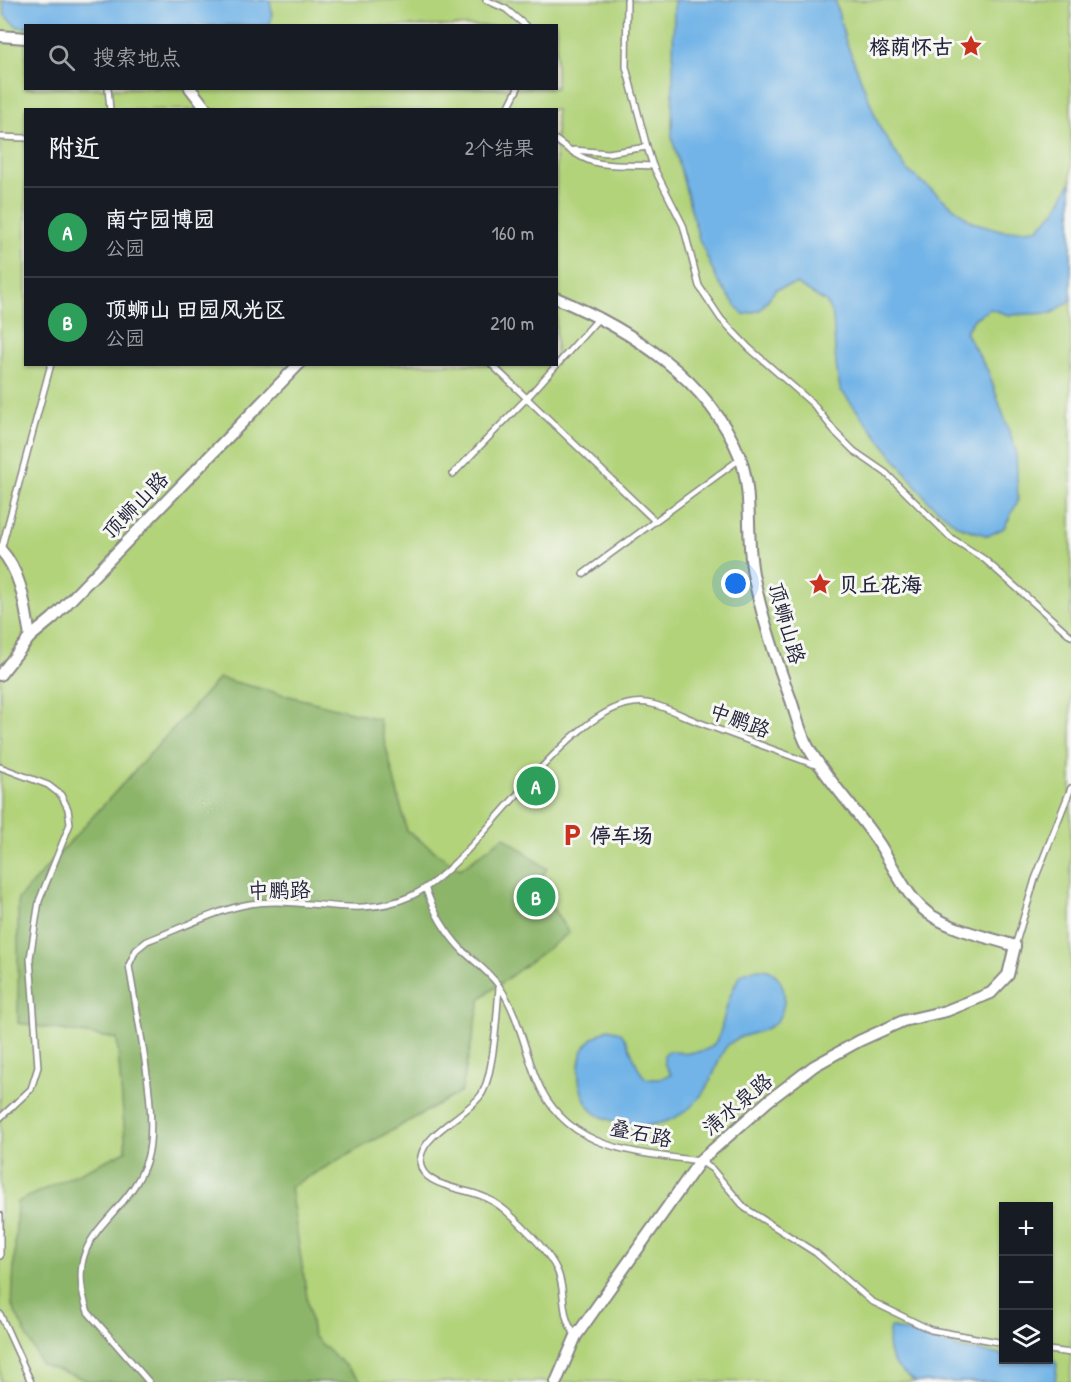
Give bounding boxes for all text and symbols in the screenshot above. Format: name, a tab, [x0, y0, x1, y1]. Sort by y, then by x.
search box	[24, 24, 558, 90]
place label: 榕荫怀古	[869, 32, 953, 61]
place icon: 榕荫怀古	[958, 33, 984, 59]
icon: search	[45, 41, 78, 74]
text: 搜索地点	[93, 42, 181, 72]
text: 附近	[48, 130, 100, 165]
text: 2个结果	[465, 134, 534, 161]
text: 南宁园博园	[105, 204, 215, 234]
text: A	[63, 219, 72, 246]
text: 160 m	[492, 219, 534, 246]
text: 公园	[105, 234, 145, 261]
text: 顶蛳山 田园风光区	[105, 294, 286, 324]
text: B	[62, 309, 73, 336]
text: 210 m	[490, 309, 534, 336]
text: 公园	[105, 324, 145, 351]
street label: 顶蛳山路	[95, 465, 175, 545]
your location	[721, 569, 750, 598]
place label: 贝丘花海	[838, 570, 922, 599]
place icon: 贝丘花海	[807, 571, 833, 597]
street label: 顶蛳山路	[761, 579, 813, 667]
street label: 中鹏路	[705, 696, 775, 744]
pin: A	[516, 764, 556, 808]
place label: 停车场	[590, 821, 653, 850]
parking icon: 停车场	[559, 822, 585, 848]
pin: B	[516, 874, 556, 920]
street label: 中鹏路	[247, 875, 311, 905]
street label: 清水泉路	[696, 1066, 778, 1142]
street label: 叠石路	[607, 1112, 675, 1154]
map controls	[999, 1202, 1053, 1364]
button: +	[999, 1202, 1053, 1256]
button: −	[999, 1256, 1053, 1310]
button: layers	[999, 1310, 1053, 1364]

